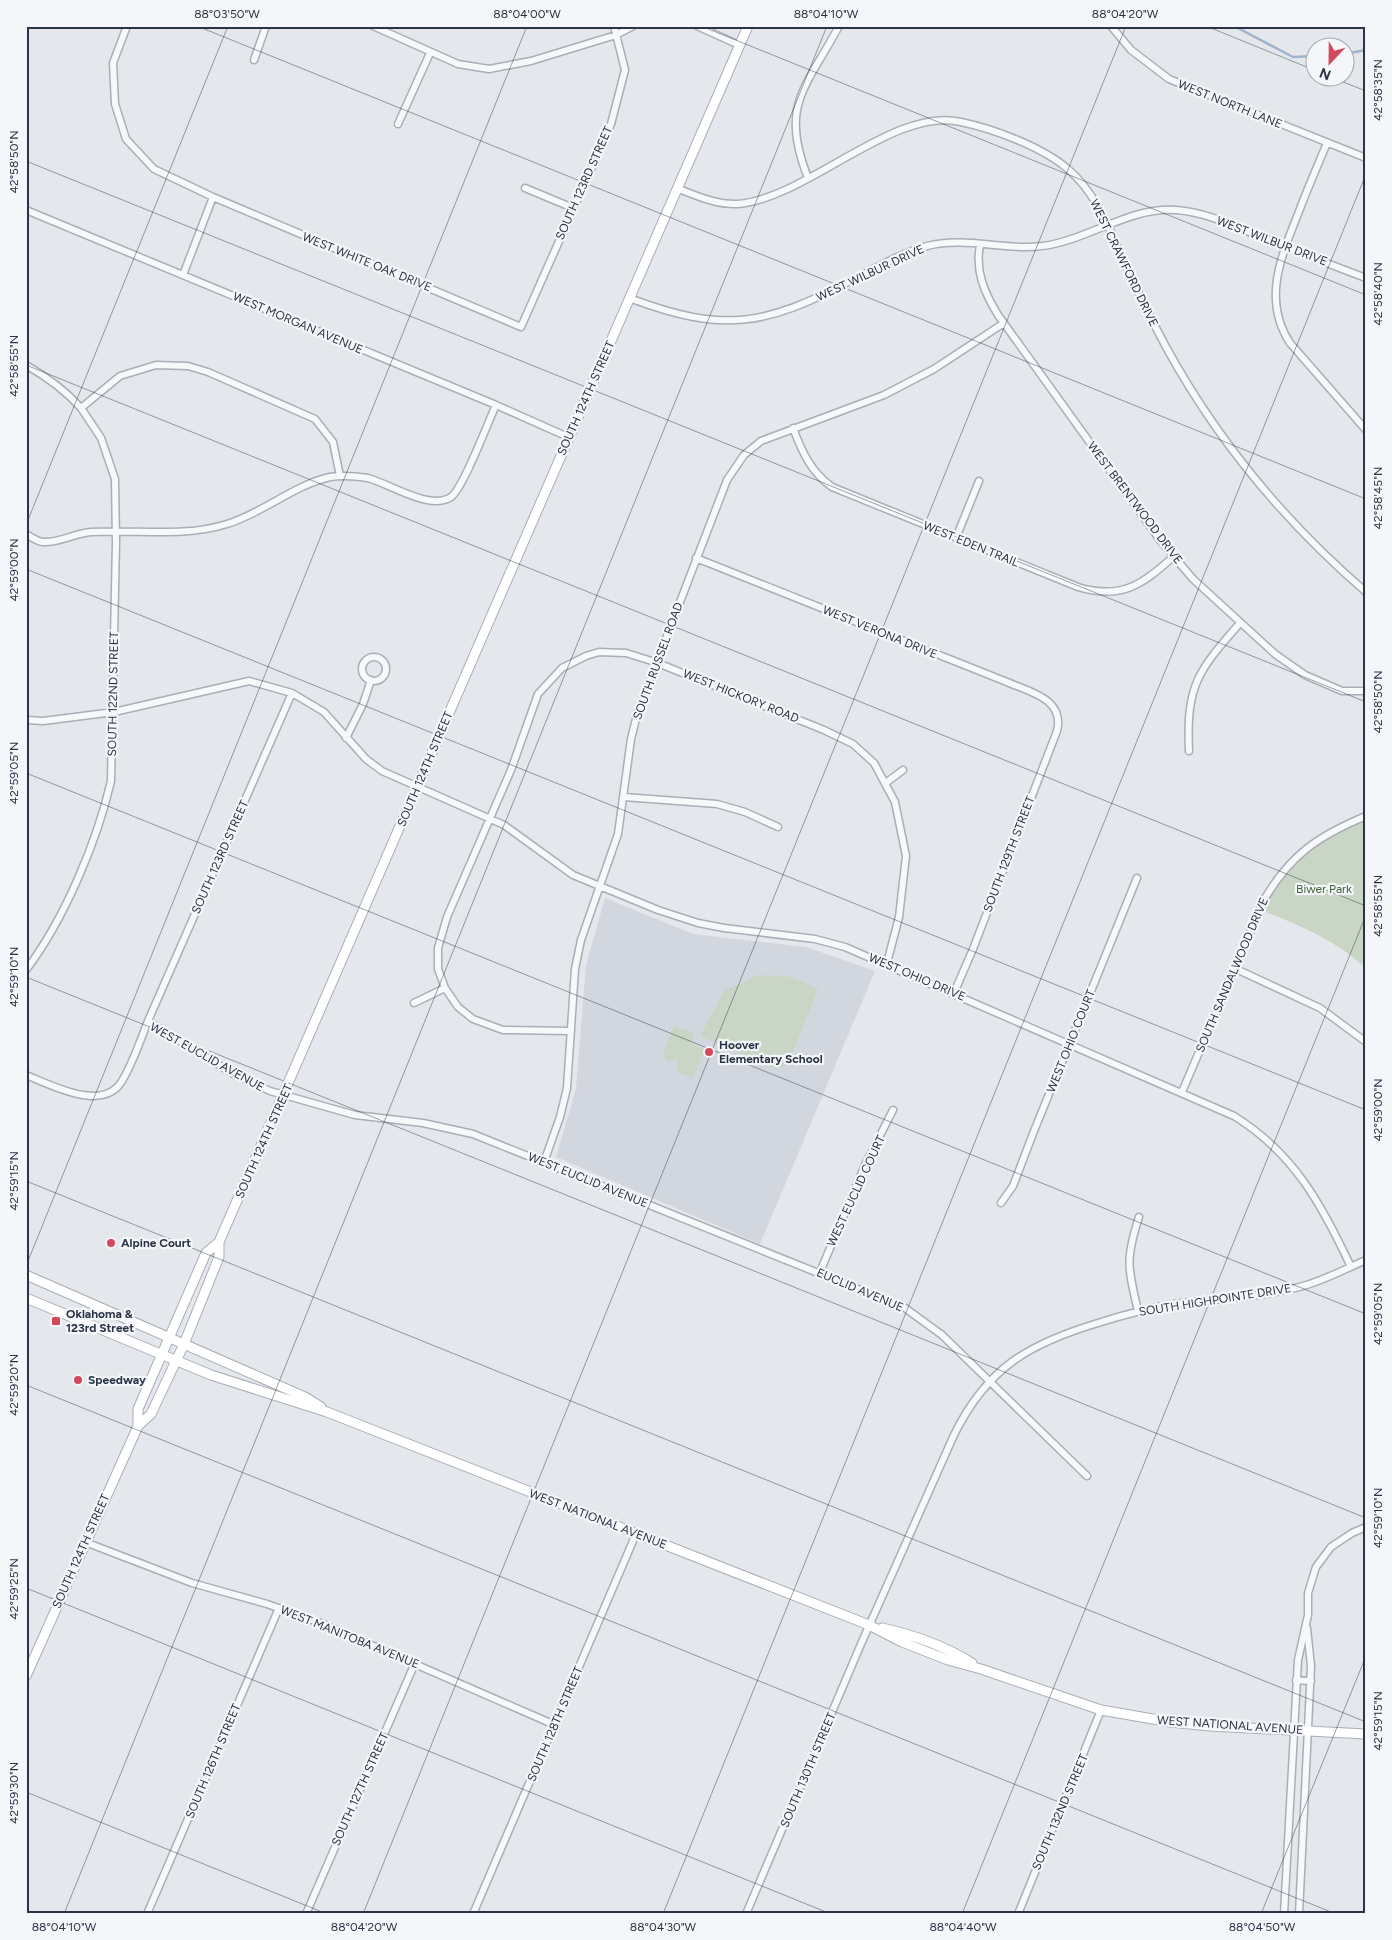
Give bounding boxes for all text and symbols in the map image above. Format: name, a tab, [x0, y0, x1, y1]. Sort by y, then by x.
text: 88°03'50"W	[194, 7, 260, 21]
text: 88°04'00"W	[493, 7, 561, 21]
text: 88°04'10"W	[794, 7, 859, 21]
text: 88°04'20"W	[1092, 7, 1159, 21]
north arrow	[1304, 38, 1354, 88]
text: 42°58'35"N	[1371, 59, 1385, 121]
text: N	[1317, 64, 1334, 83]
street label: WEST NORTH LANE	[1176, 77, 1284, 131]
street label: SOUTH 123RD STREET	[553, 124, 616, 242]
text: 42°58'50"N	[7, 131, 21, 193]
street label: WEST CRAWFORD DRIVE	[1087, 197, 1161, 329]
street label: WEST WILBUR DRIVE	[1215, 213, 1329, 269]
street label: WEST WHITE OAK DRIVE	[300, 230, 434, 294]
street label: WEST WILBUR DRIVE	[814, 242, 926, 304]
text: 42°58'40"N	[1371, 262, 1385, 326]
street label: WEST MORGAN AVENUE	[231, 289, 365, 357]
text: 42°58'55"N	[7, 335, 21, 397]
street label: SOUTH 124TH STREET	[554, 338, 618, 457]
street label: WEST BRENTWOOD DRIVE	[1084, 439, 1186, 567]
text: 42°58'45"N	[1371, 467, 1385, 529]
street label: WEST EDEN TRAIL	[921, 518, 1022, 570]
text: 42°59'00"N	[7, 538, 21, 602]
street label: SOUTH RUSSEL ROAD	[630, 600, 686, 722]
street label: WEST VERONA DRIVE	[821, 603, 939, 661]
street label: SOUTH 122ND STREET	[105, 631, 121, 757]
street label: WEST HICKORY ROAD	[681, 666, 801, 726]
text: 42°58'50"N	[1371, 671, 1385, 733]
street label: SOUTH 124TH STREET	[394, 709, 456, 829]
text: 42°59'05"N	[7, 742, 21, 804]
street label: SOUTH 129TH STREET	[980, 794, 1038, 914]
street label: SOUTH 123RD STREET	[189, 798, 252, 916]
text: 42°58'55"N	[1371, 875, 1385, 937]
park label: Biwer Park	[1296, 882, 1352, 896]
street label: SOUTH SANDALWOOD DRIVE	[1193, 895, 1271, 1055]
text: 42°59'10"N	[7, 947, 21, 1007]
street label: WEST OHIO DRIVE	[866, 950, 968, 1004]
street label: WEST OHIO COURT	[1044, 987, 1098, 1095]
street label: WEST EUCLID AVENUE	[147, 1020, 267, 1094]
place label: Hoover Elementary School	[719, 1038, 823, 1066]
marker: Hoover Elementary School	[703, 1046, 715, 1058]
text: 42°59'00"N	[1371, 1078, 1385, 1142]
street label: SOUTH 124TH STREET	[232, 1081, 296, 1200]
street label: WEST EUCLID COURT	[824, 1133, 888, 1249]
street label: WEST EUCLID AVENUE	[526, 1149, 650, 1211]
text: 42°59'15"N	[7, 1151, 21, 1211]
place label: Alpine Court	[121, 1236, 191, 1250]
marker: Alpine Court	[105, 1237, 117, 1249]
street label: EUCLID AVENUE	[815, 1265, 905, 1315]
street label: SOUTH HIGHPOINTE DRIVE	[1138, 1281, 1292, 1319]
text: 42°59'05"N	[1371, 1283, 1385, 1345]
place label: Oklahoma & 123rd Street	[66, 1307, 134, 1335]
marker: Oklahoma & 123rd Street	[50, 1315, 62, 1327]
text: 42°59'20"N	[7, 1354, 21, 1416]
place label: Speedway	[88, 1373, 146, 1387]
marker: Speedway	[72, 1374, 84, 1386]
street label: WEST NATIONAL AVENUE	[527, 1486, 669, 1552]
text: 42°59'10"N	[1371, 1488, 1385, 1548]
street label: SOUTH 124TH STREET	[49, 1491, 113, 1610]
text: 42°59'25"N	[7, 1558, 21, 1620]
street label: WEST MANITOBA AVENUE	[278, 1603, 422, 1671]
street label: SOUTH 128TH STREET	[524, 1664, 586, 1784]
text: 42°59'15"N	[1371, 1691, 1385, 1751]
street label: SOUTH 126TH STREET	[183, 1701, 244, 1820]
street label: SOUTH 130TH STREET	[777, 1710, 839, 1830]
street label: WEST NATIONAL AVENUE	[1156, 1713, 1304, 1737]
street label: SOUTH 127TH STREET	[329, 1730, 391, 1848]
street label: SOUTH 132ND STREET	[1029, 1752, 1091, 1872]
text: 42°59'30"N	[7, 1762, 21, 1824]
text: 88°04'10"W	[32, 1920, 97, 1934]
text: 88°04'20"W	[331, 1920, 398, 1934]
text: 88°04'30"W	[630, 1920, 697, 1934]
text: 88°04'40"W	[929, 1920, 997, 1934]
text: 88°04'50"W	[1229, 1920, 1296, 1934]

